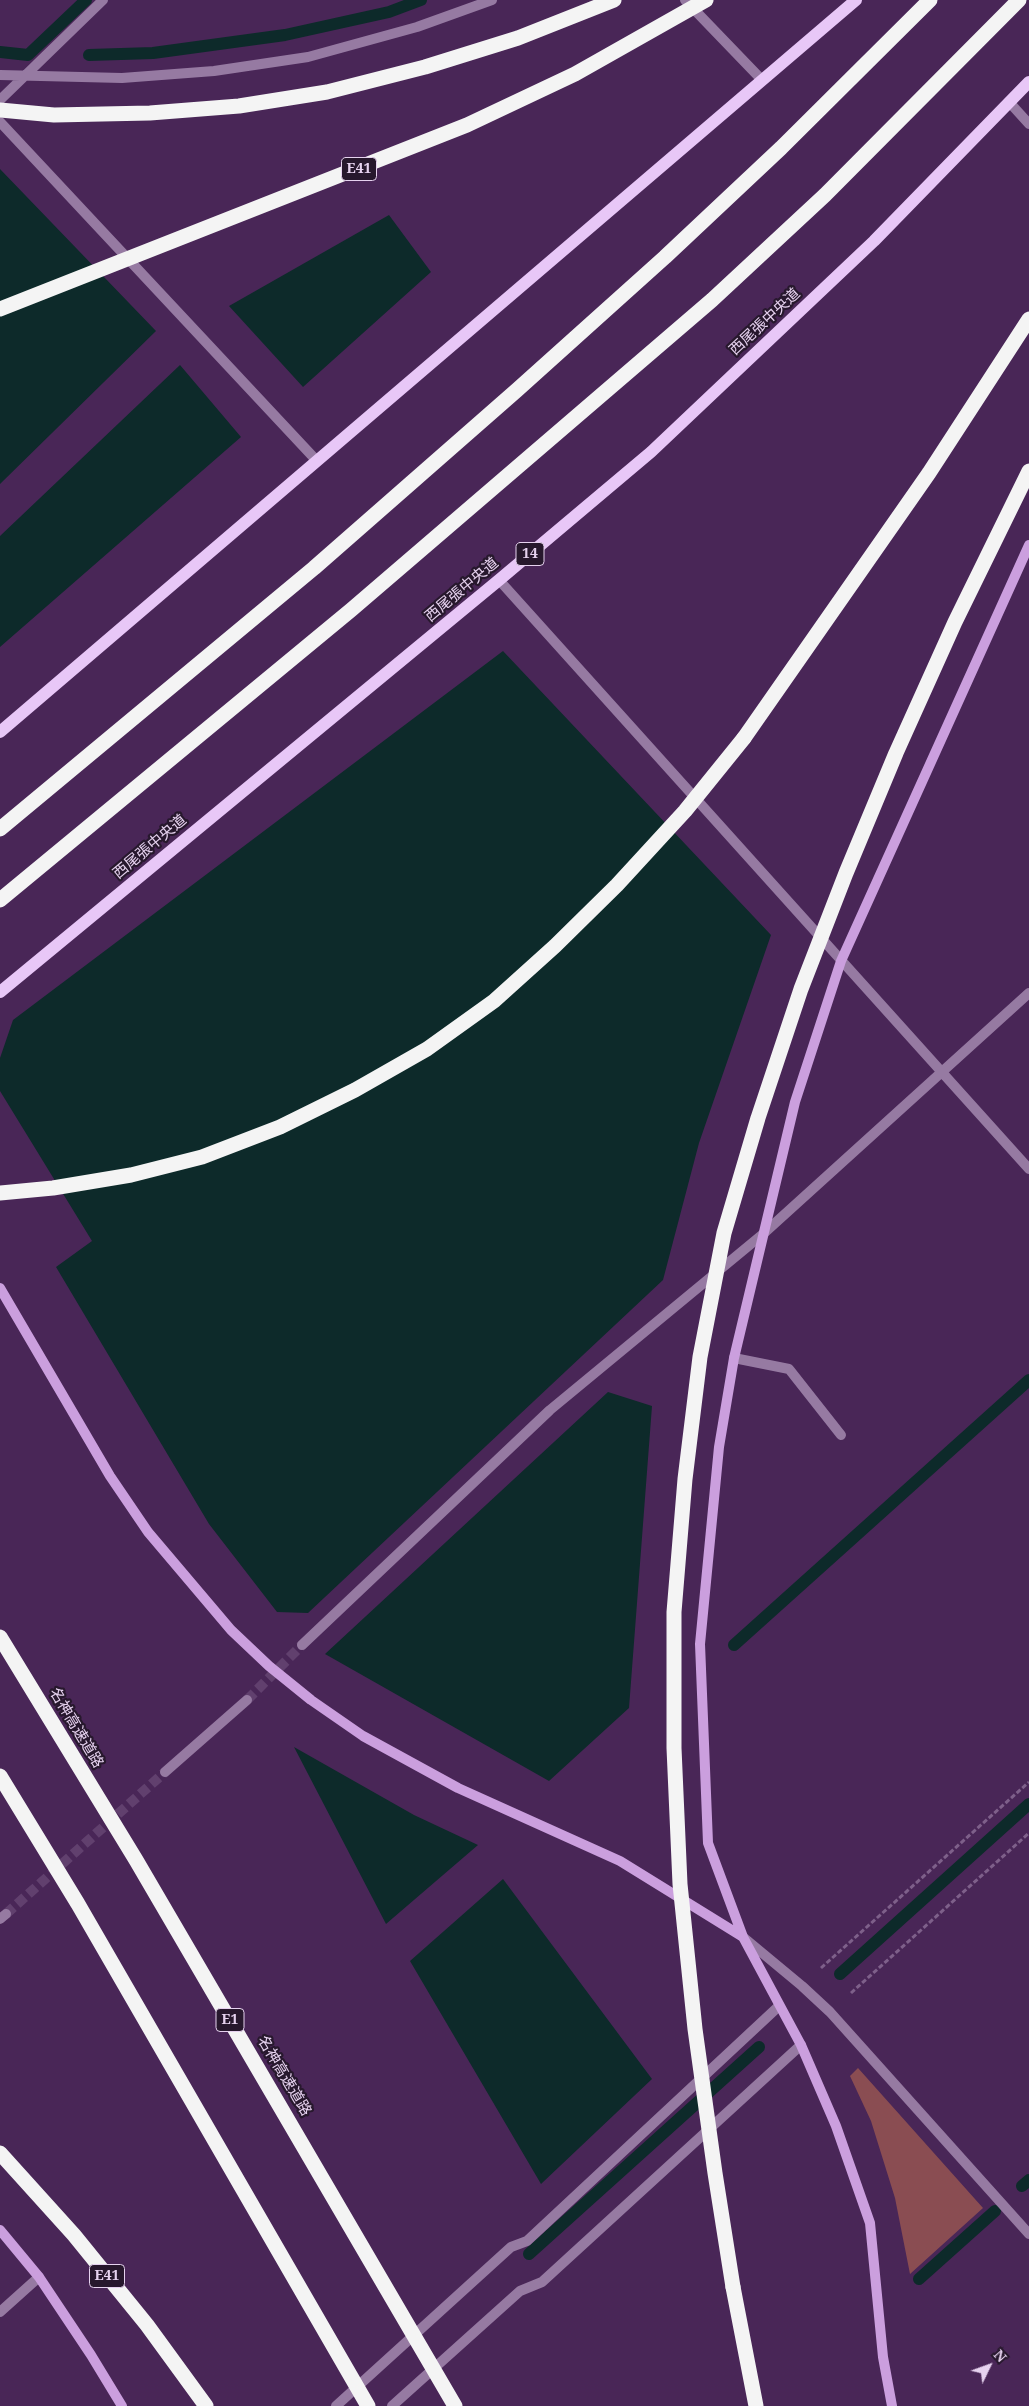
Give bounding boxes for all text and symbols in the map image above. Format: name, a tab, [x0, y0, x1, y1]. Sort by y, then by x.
road number: E41	[342, 157, 376, 180]
street label: 西尾張中央道	[726, 285, 804, 359]
road number: 14	[516, 542, 544, 566]
street label: 西尾張中央道	[422, 554, 502, 626]
street label: 西尾張中央道	[110, 811, 190, 883]
street label: 名神高速道路	[45, 1685, 107, 1771]
road number: E1	[216, 2008, 244, 2032]
street label: 名神高速道路	[253, 2033, 315, 2119]
road number: E41	[90, 2264, 124, 2288]
north arrow	[964, 2341, 1014, 2391]
text: N	[990, 2345, 1011, 2366]

